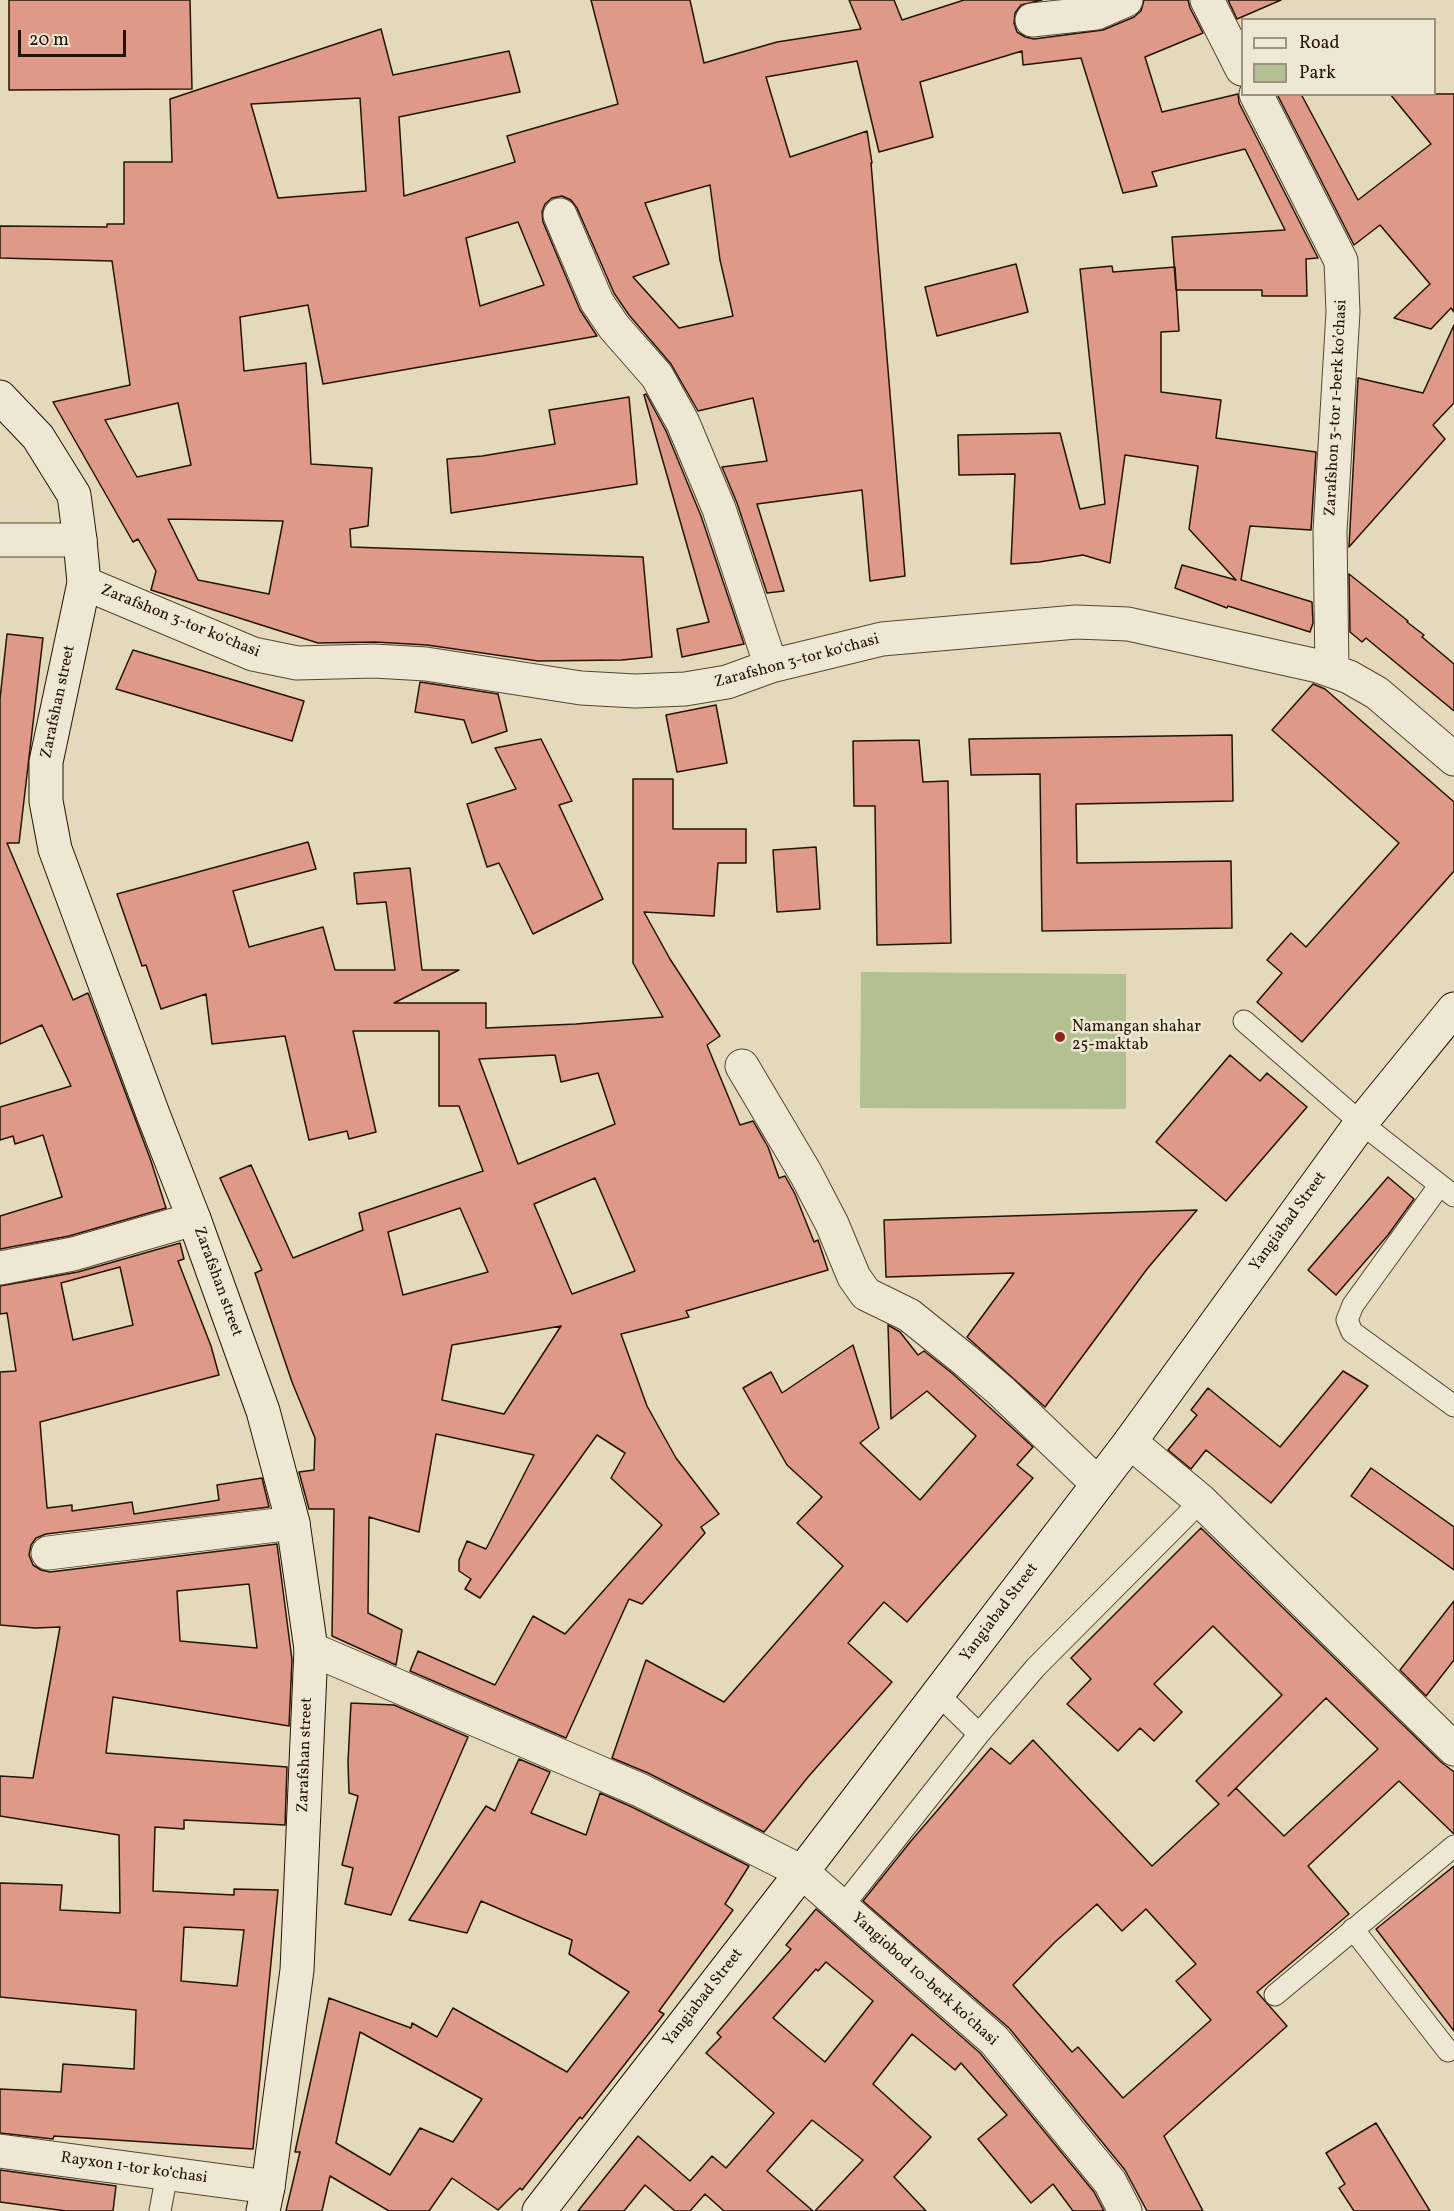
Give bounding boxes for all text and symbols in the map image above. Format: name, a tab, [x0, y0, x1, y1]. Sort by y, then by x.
scale bar	[21, 18, 129, 56]
legend	[1241, 18, 1436, 96]
text: 20 m	[29, 28, 69, 53]
text: Road	[1299, 31, 1340, 56]
text: Park	[1299, 61, 1336, 86]
street label: Zarafshon 3-tor 1-berk koʼchasi	[1322, 299, 1352, 517]
street label: Zarafshon 3-tor koʻchasi	[98, 581, 262, 663]
street label: Zarafshon 3-tor koʻchasi	[712, 631, 882, 693]
street label: Zarafshan street	[38, 644, 80, 760]
place label: Namangan shahar 25-maktab	[1072, 1018, 1201, 1056]
marker: Namangan shahar 25-maktab	[1053, 1030, 1067, 1044]
street label: Yangiabad Street	[1246, 1168, 1332, 1276]
street label: Zarafshan street	[188, 1225, 246, 1339]
street label: Yangiabad Street	[957, 1560, 1043, 1666]
street label: Zarafshan street	[294, 1697, 318, 1813]
street label: Yangiobod 10-berk koʼchasi	[847, 1909, 1001, 2051]
street label: Yangiabad Street	[660, 1945, 748, 2051]
street label: Rayxon 1-tor koʻchasi	[59, 2149, 209, 2189]

